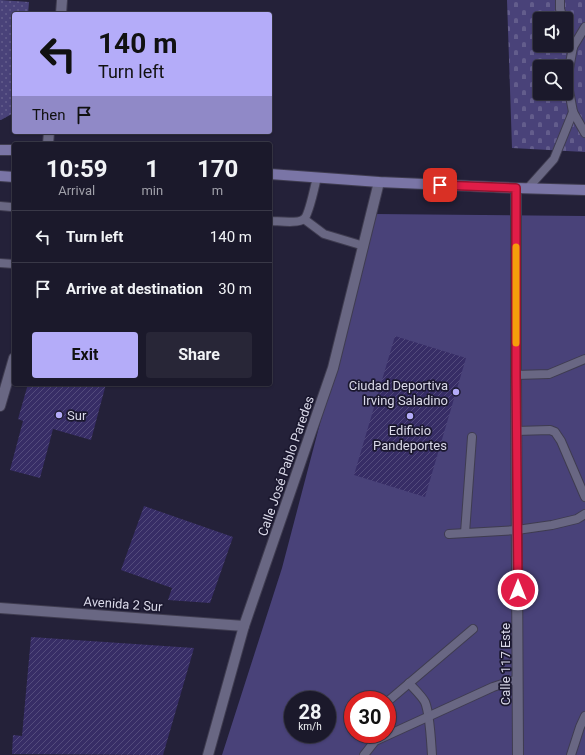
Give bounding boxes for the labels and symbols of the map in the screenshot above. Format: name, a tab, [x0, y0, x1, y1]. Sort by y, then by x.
pin	[423, 168, 457, 202]
place label: Ciudad Deportiva Irving Saladino	[349, 378, 448, 408]
marker: Ciudad Deportiva Irving Saladino	[451, 387, 461, 397]
street label: Calle José Pablo Paredes	[255, 394, 317, 538]
place label: Sur	[67, 408, 87, 423]
marker: Sur	[54, 410, 64, 420]
marker: Edificio Pandeportes	[405, 411, 415, 421]
place label: Edificio Pandeportes	[373, 423, 447, 453]
position arrow	[497, 569, 539, 611]
street label: Avenida 2 Sur	[83, 594, 164, 614]
street label: Calle 117 Este	[498, 623, 513, 705]
speed limit sign: 30	[344, 691, 396, 743]

